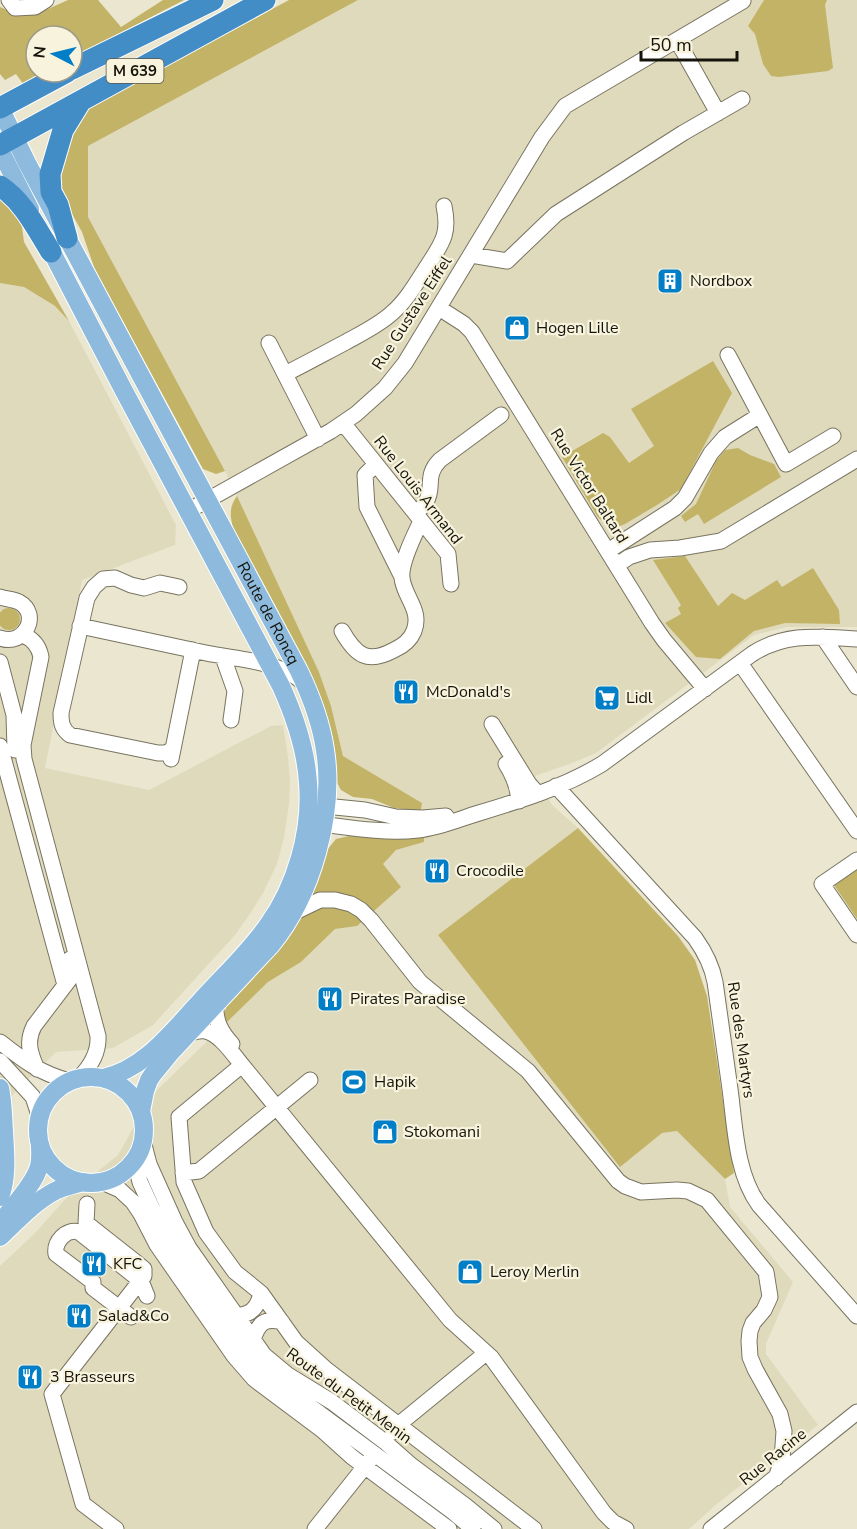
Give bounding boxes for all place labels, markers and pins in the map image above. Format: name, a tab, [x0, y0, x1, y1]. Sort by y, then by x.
building icon: Nordbox	[655, 266, 685, 296]
place label: Nordbox	[690, 270, 753, 292]
shop icon: Hogen Lille	[502, 313, 532, 343]
place label: Hogen Lille	[536, 317, 618, 339]
restaurant icon: McDonald's	[391, 677, 421, 707]
place label: McDonald's	[426, 681, 511, 703]
supermarket icon: Lidl	[592, 683, 622, 713]
place label: Lidl	[626, 687, 653, 709]
restaurant icon: Crocodile	[422, 856, 452, 886]
place label: Crocodile	[456, 860, 524, 882]
restaurant icon: Pirates Paradise	[315, 984, 345, 1014]
place label: Pirates Paradise	[350, 988, 465, 1010]
sports icon: Hapik	[339, 1067, 369, 1097]
place label: Hapik	[374, 1071, 417, 1093]
shop icon: Stokomani	[370, 1117, 400, 1147]
place label: Stokomani	[404, 1121, 480, 1143]
restaurant icon: KFC	[79, 1249, 109, 1279]
place label: KFC	[113, 1253, 143, 1275]
shop icon: Leroy Merlin	[455, 1257, 485, 1287]
place label: Leroy Merlin	[490, 1261, 579, 1283]
restaurant icon: Salad&Co	[64, 1301, 94, 1331]
place label: Salad&Co	[98, 1305, 169, 1327]
restaurant icon: 3 Brasseurs	[15, 1362, 45, 1392]
place label: 3 Brasseurs	[50, 1366, 135, 1388]

